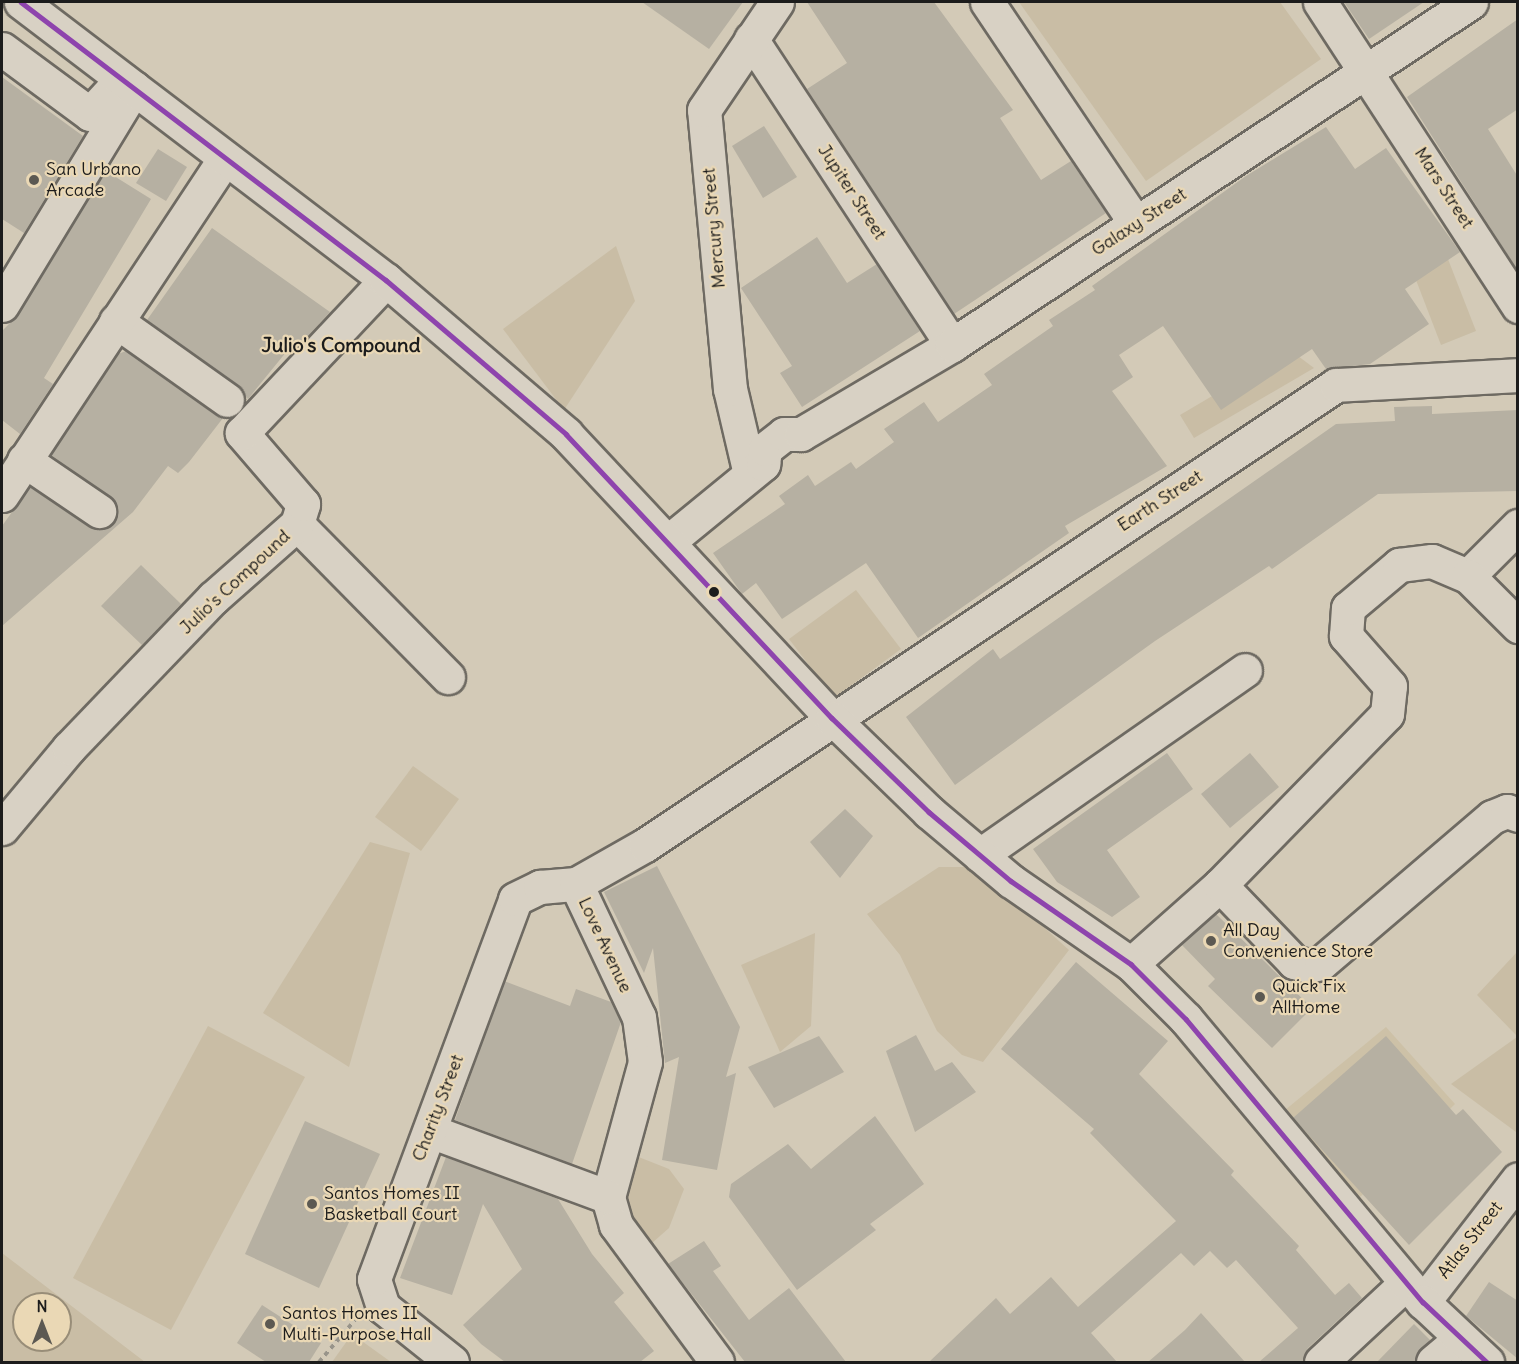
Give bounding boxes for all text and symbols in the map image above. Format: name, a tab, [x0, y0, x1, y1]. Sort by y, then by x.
street label: Jupiter Street	[813, 140, 891, 244]
street label: Mars Street	[1410, 143, 1478, 233]
place label: San Urbano Arcade	[46, 159, 141, 201]
street label: Mercury Street	[698, 167, 730, 289]
marker: San Urbano Arcade	[27, 173, 41, 187]
street label: Galaxy Street	[1087, 183, 1191, 261]
district label: Julio's Compound	[262, 332, 420, 356]
street label: Earth Street	[1114, 466, 1206, 536]
street label: Julio's Compound	[175, 525, 295, 639]
unlabelled marker	[708, 586, 720, 598]
street label: Love Avenue	[574, 894, 636, 996]
place label: All Day Convenience Store	[1223, 920, 1373, 962]
marker: All Day Convenience Store	[1204, 934, 1218, 948]
place label: Quick Fix AllHome	[1272, 976, 1346, 1018]
marker: Quick Fix AllHome	[1253, 990, 1267, 1004]
street label: Charity Street	[408, 1052, 468, 1164]
place label: Santos Homes II Basketball Court	[324, 1183, 460, 1226]
marker: Santos Homes II Basketball Court	[305, 1197, 319, 1211]
street label: Atlas Street	[1433, 1197, 1507, 1283]
north arrow	[12, 1292, 72, 1352]
text: N	[36, 1296, 48, 1316]
place label: Santos Homes II Multi-Purpose Hall	[282, 1303, 431, 1346]
marker: Santos Homes II Multi-Purpose Hall	[263, 1317, 277, 1331]

